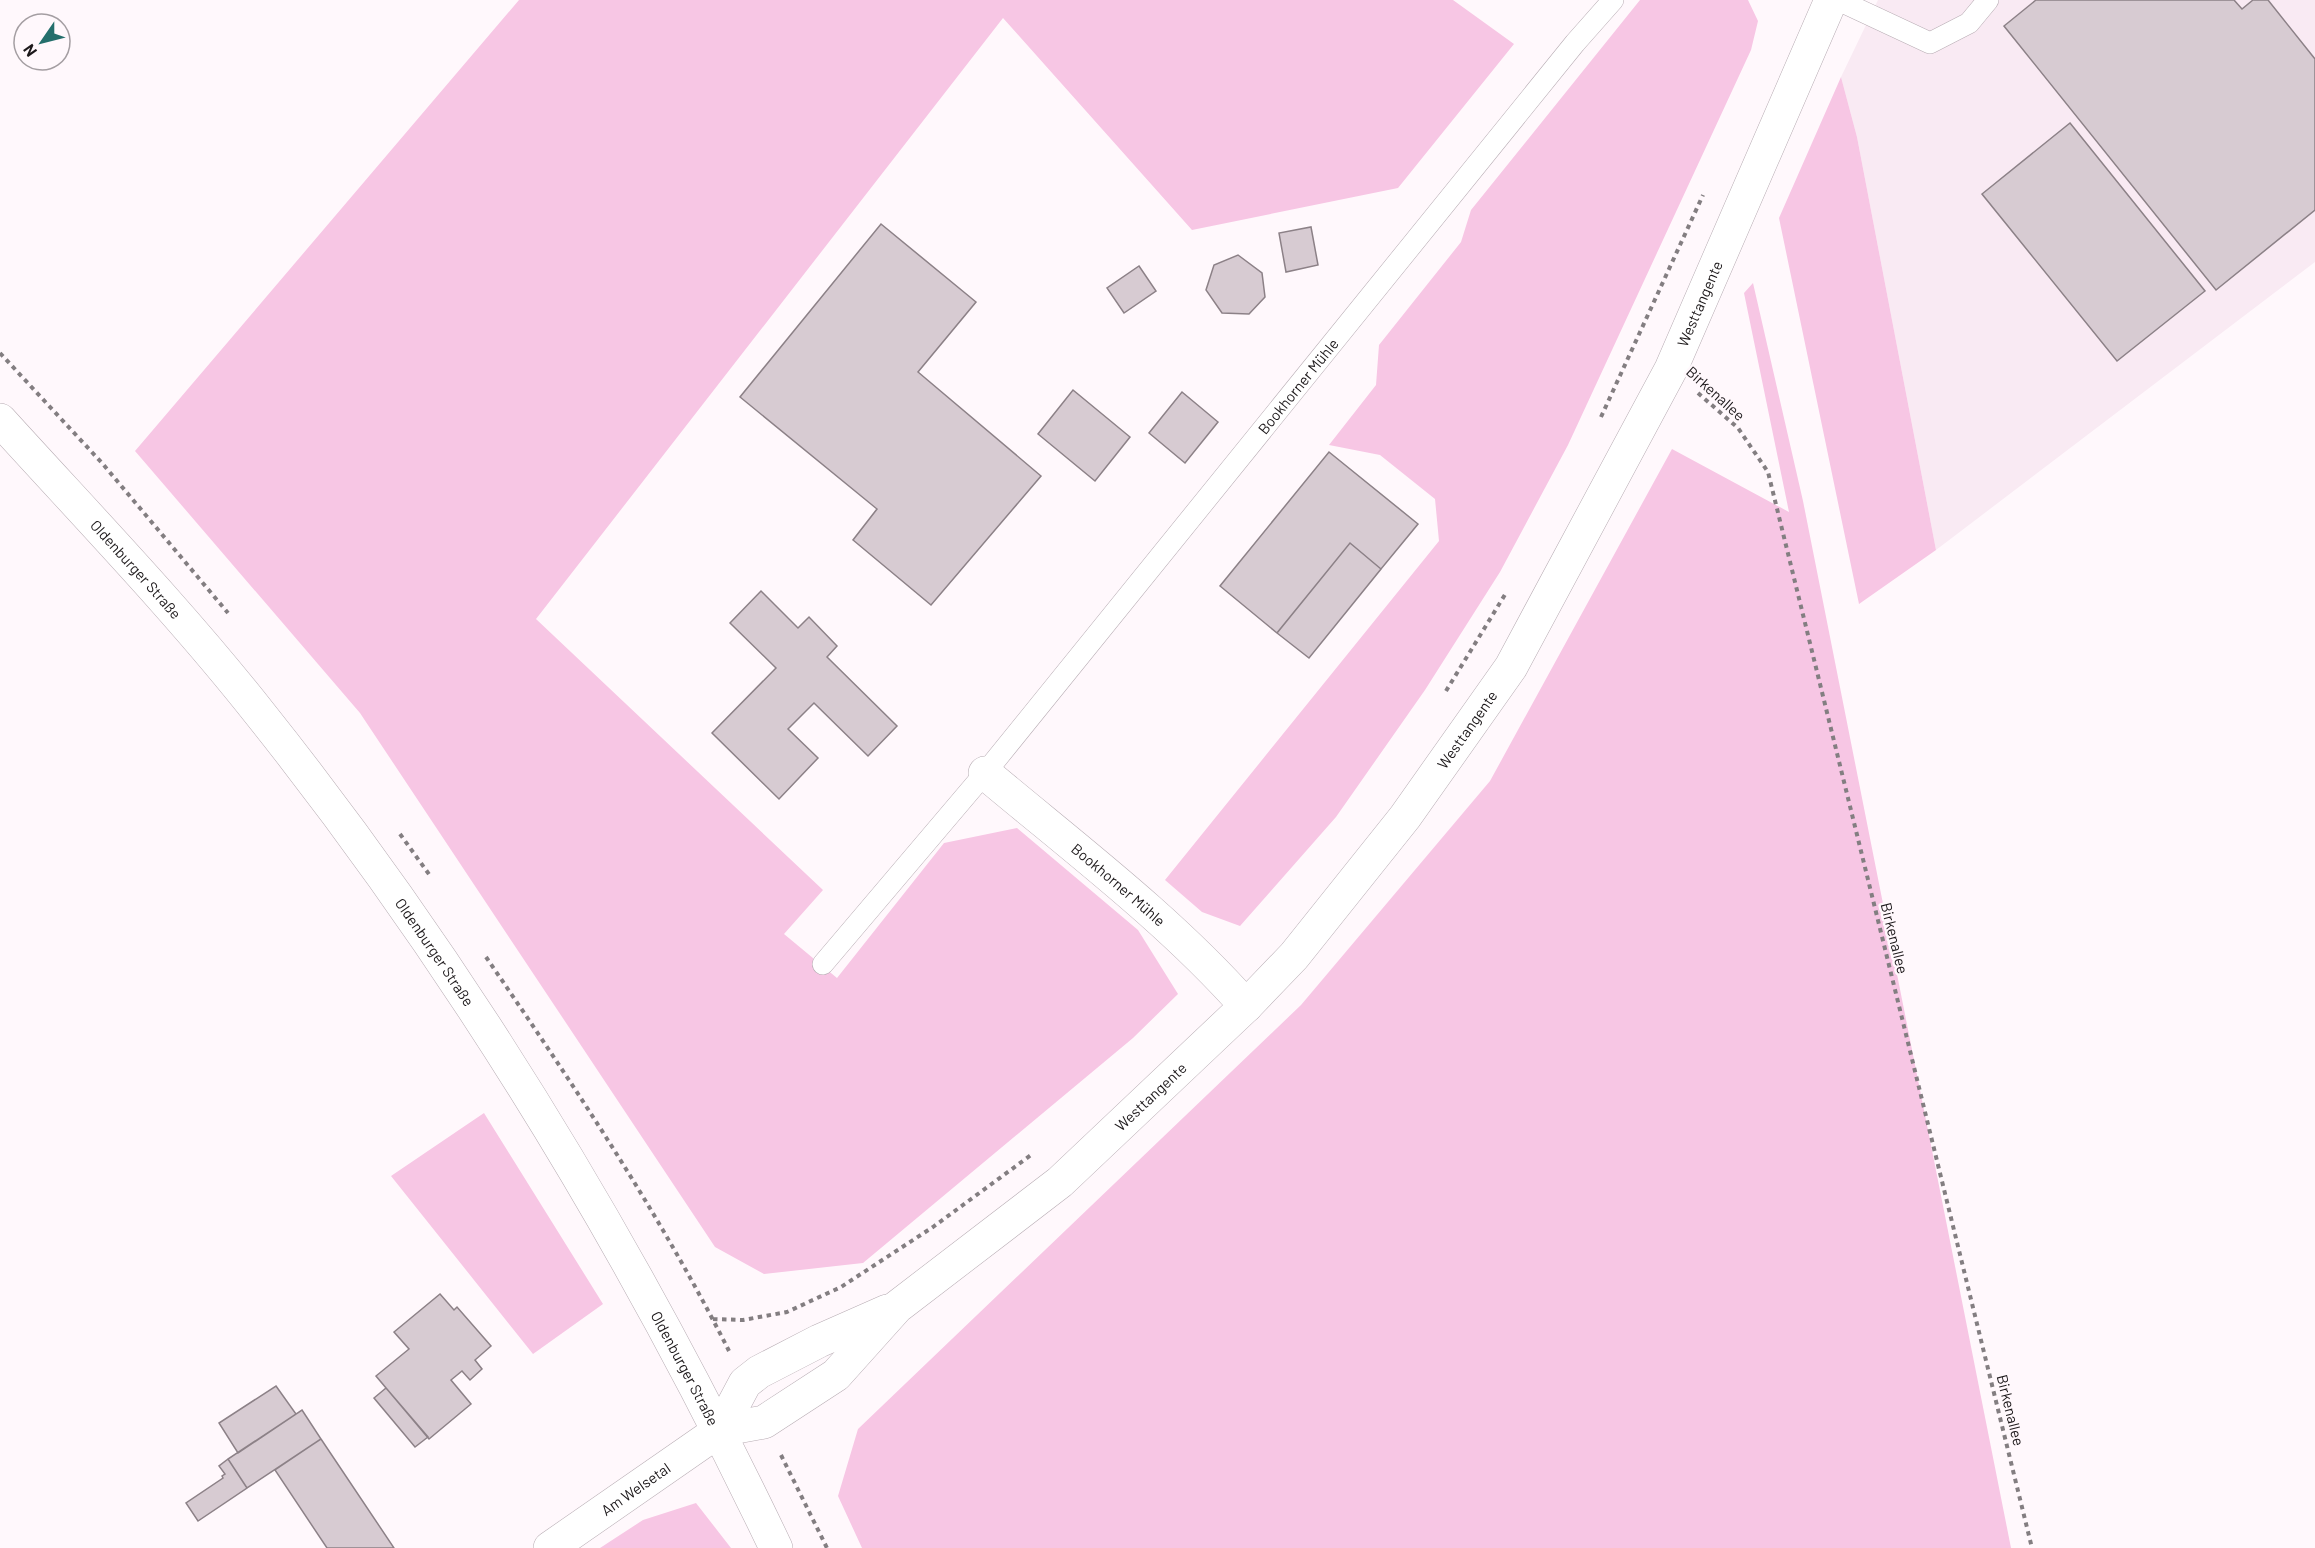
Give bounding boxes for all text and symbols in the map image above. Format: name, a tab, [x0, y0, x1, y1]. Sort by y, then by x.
north arrow	[12, 12, 72, 72]
text: N	[18, 41, 40, 61]
street label: Westtangente	[1673, 258, 1726, 349]
street label: Bookhorner Mühle	[1254, 335, 1342, 437]
street label: Birkenallee	[1683, 362, 1749, 424]
street label: Oldenburger Straße	[87, 516, 185, 622]
street label: Westtangente	[1433, 687, 1501, 772]
street label: Bookhorner Mühle	[1068, 839, 1169, 930]
street label: Oldenburger Straße	[392, 894, 478, 1009]
street label: Birkenallee	[1877, 901, 1913, 975]
street label: Westtangente	[1111, 1058, 1190, 1134]
street label: Oldenburger Straße	[648, 1308, 723, 1428]
street label: Birkenallee	[1993, 1373, 2029, 1447]
street label: Am Welsetal	[597, 1458, 673, 1519]

